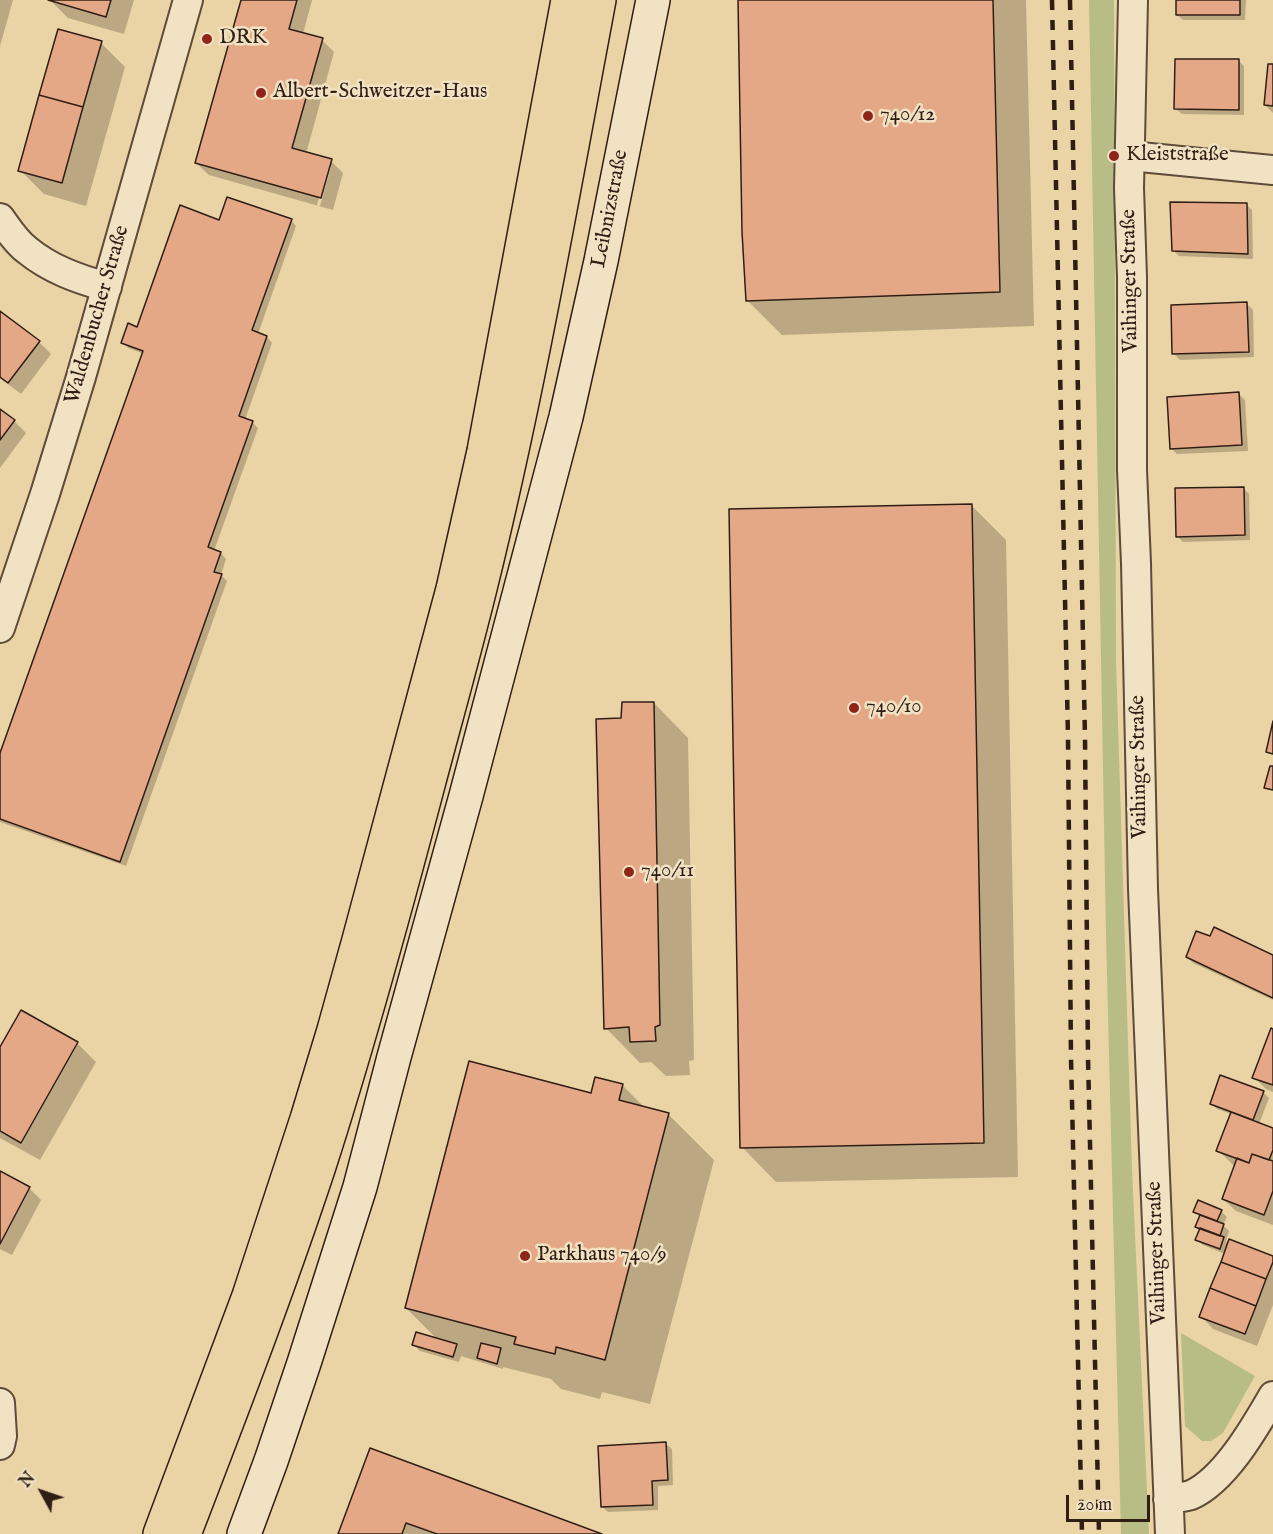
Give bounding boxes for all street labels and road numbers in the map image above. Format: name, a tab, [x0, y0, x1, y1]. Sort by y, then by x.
street label: Leibnizstraße	[587, 148, 635, 270]
street label: Vaihinger Straße	[1117, 209, 1145, 353]
street label: Waldenbucher Straße	[60, 223, 136, 407]
street label: Vaihinger Straße	[1126, 695, 1154, 839]
street label: Vaihinger Straße	[1143, 1181, 1173, 1325]

